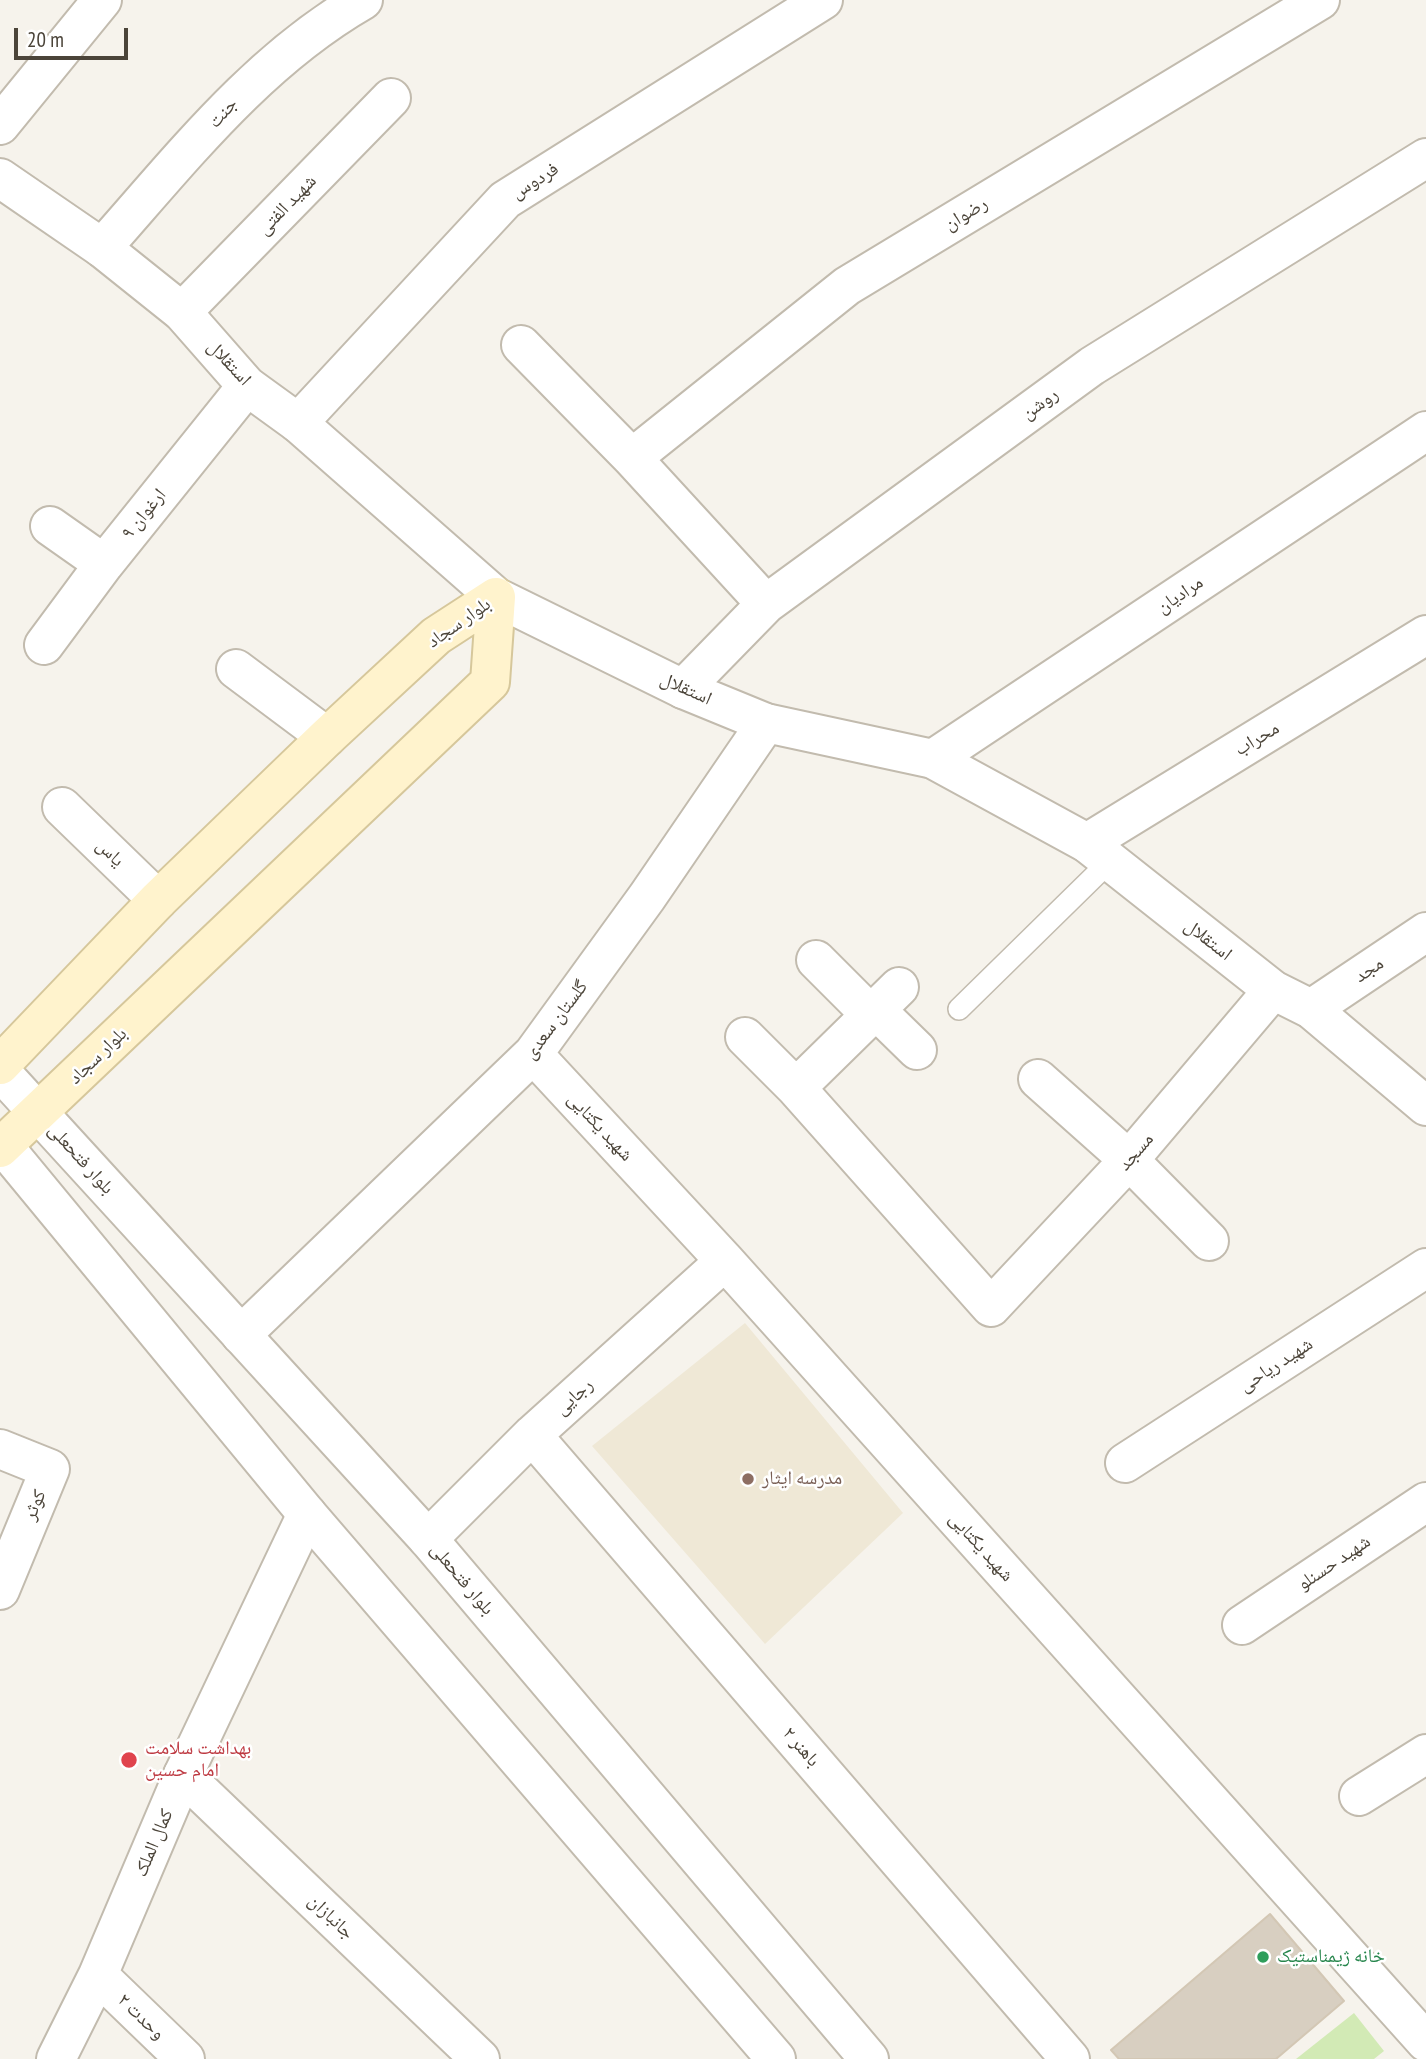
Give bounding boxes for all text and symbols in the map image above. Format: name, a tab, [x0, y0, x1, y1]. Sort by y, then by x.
scale bar	[18, 14, 131, 58]
text: 20 m	[27, 26, 64, 53]
street label: جنت	[203, 93, 243, 133]
street label: فردوس	[507, 158, 563, 204]
street label: شهید الفتی	[253, 170, 321, 240]
street label: رضوان	[940, 192, 992, 236]
street label: استقلال	[202, 335, 256, 391]
street label: روشن	[1017, 383, 1063, 425]
street label: ارغوان ۹	[117, 484, 171, 544]
street label: مرادیان	[1152, 571, 1208, 619]
street label: بلوار سجاد	[423, 593, 495, 653]
street label: استقلال	[657, 668, 715, 710]
street label: محراب	[1230, 717, 1284, 761]
street label: یاس	[91, 834, 129, 872]
street label: استقلال	[1180, 914, 1236, 966]
street label: مجد	[1350, 952, 1388, 988]
street label: گلستان سعدی	[519, 976, 593, 1064]
street label: بلوار سجاد	[64, 1023, 132, 1089]
street label: شهید یکتایی	[562, 1088, 638, 1166]
street label: بلوار فتحعلی	[43, 1119, 119, 1199]
street label: مسجد	[1113, 1128, 1159, 1176]
street label: شهید ریاحی	[1235, 1333, 1317, 1397]
street label: رجایی	[550, 1374, 598, 1420]
place label: مدرسه ایثار	[762, 1468, 842, 1490]
marker: مدرسه ایثار	[740, 1471, 756, 1487]
street label: کوثر	[18, 1486, 52, 1524]
street label: شهید یکتایی	[944, 1507, 1018, 1587]
street label: شهید حسنلو	[1293, 1530, 1375, 1596]
street label: بلوار فتحعلی	[425, 1538, 499, 1620]
street label: باهنر ۲	[777, 1722, 825, 1772]
place label: بهداشت سلامت امام حسین	[145, 1738, 251, 1782]
marker: بهداشت سلامت امام حسین	[119, 1750, 139, 1770]
street label: کمال الملک	[130, 1806, 178, 1880]
street label: جانبازان	[303, 1890, 359, 1944]
place label: خانه ژیمناستیک	[1277, 1946, 1385, 1968]
marker: خانه ژیمناستیک	[1255, 1949, 1271, 1965]
street label: وحدت ۲	[113, 1989, 169, 2045]

